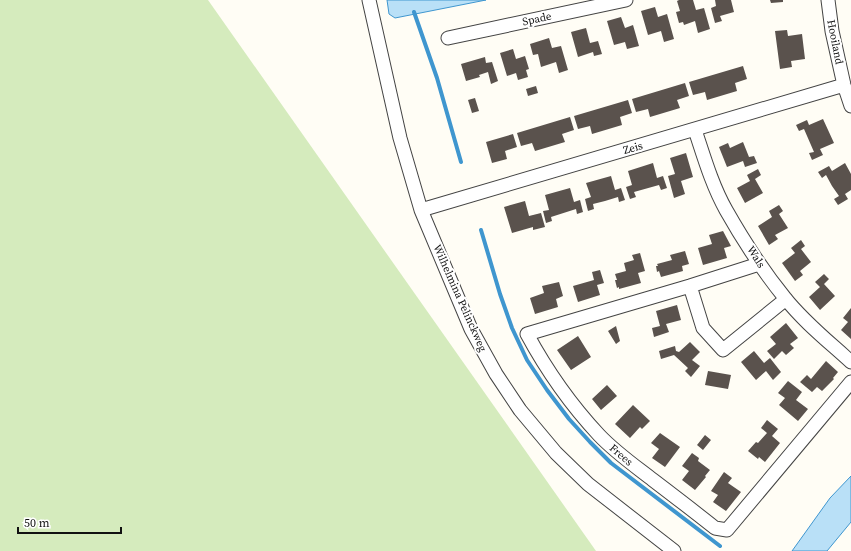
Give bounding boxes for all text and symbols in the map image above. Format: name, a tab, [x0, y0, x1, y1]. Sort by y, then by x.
street label: Spade	[521, 9, 553, 29]
street label: Hooiland	[823, 18, 847, 66]
street label: Zeis	[621, 138, 645, 158]
street label: Wilhelmina Pelinckweg	[430, 242, 491, 354]
street label: Wals	[743, 243, 769, 271]
street label: Frees	[606, 441, 636, 470]
scale bar	[18, 509, 121, 535]
text: 50 m	[24, 515, 50, 531]

